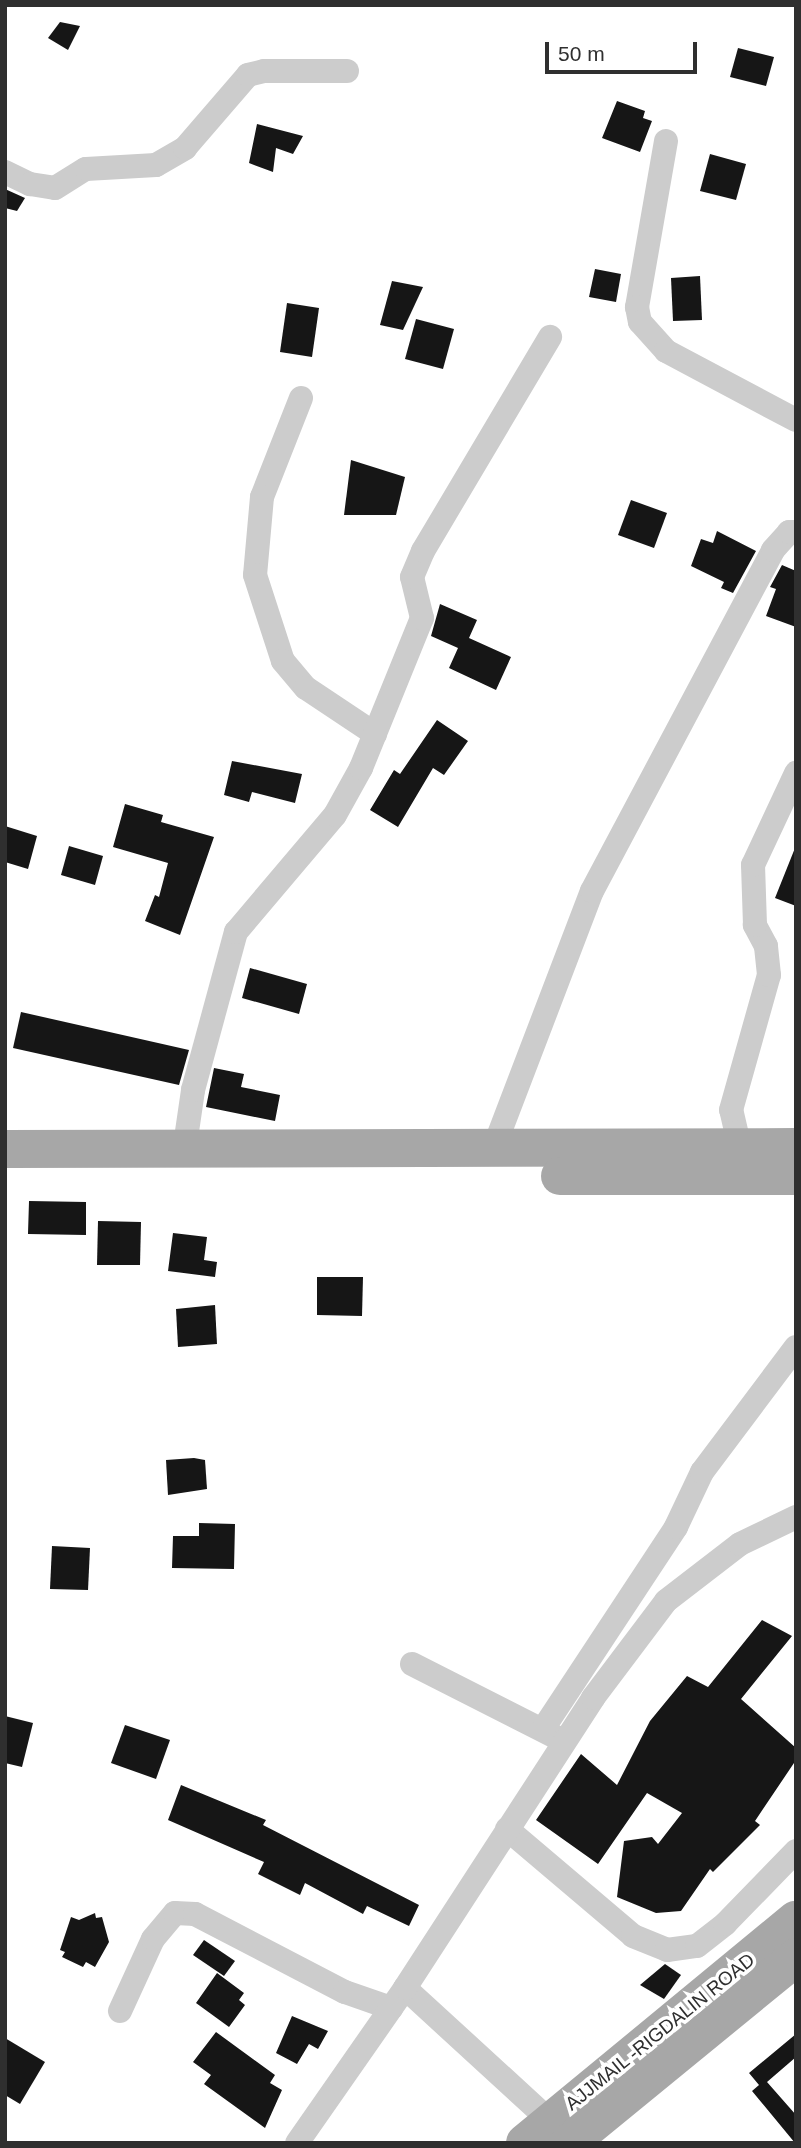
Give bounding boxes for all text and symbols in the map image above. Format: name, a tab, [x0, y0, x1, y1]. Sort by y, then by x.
scale bar	[549, 28, 701, 72]
text: 50 m	[558, 42, 605, 65]
street label: AJJMAIL -RIGDALIN ROAD	[561, 1948, 759, 2116]

